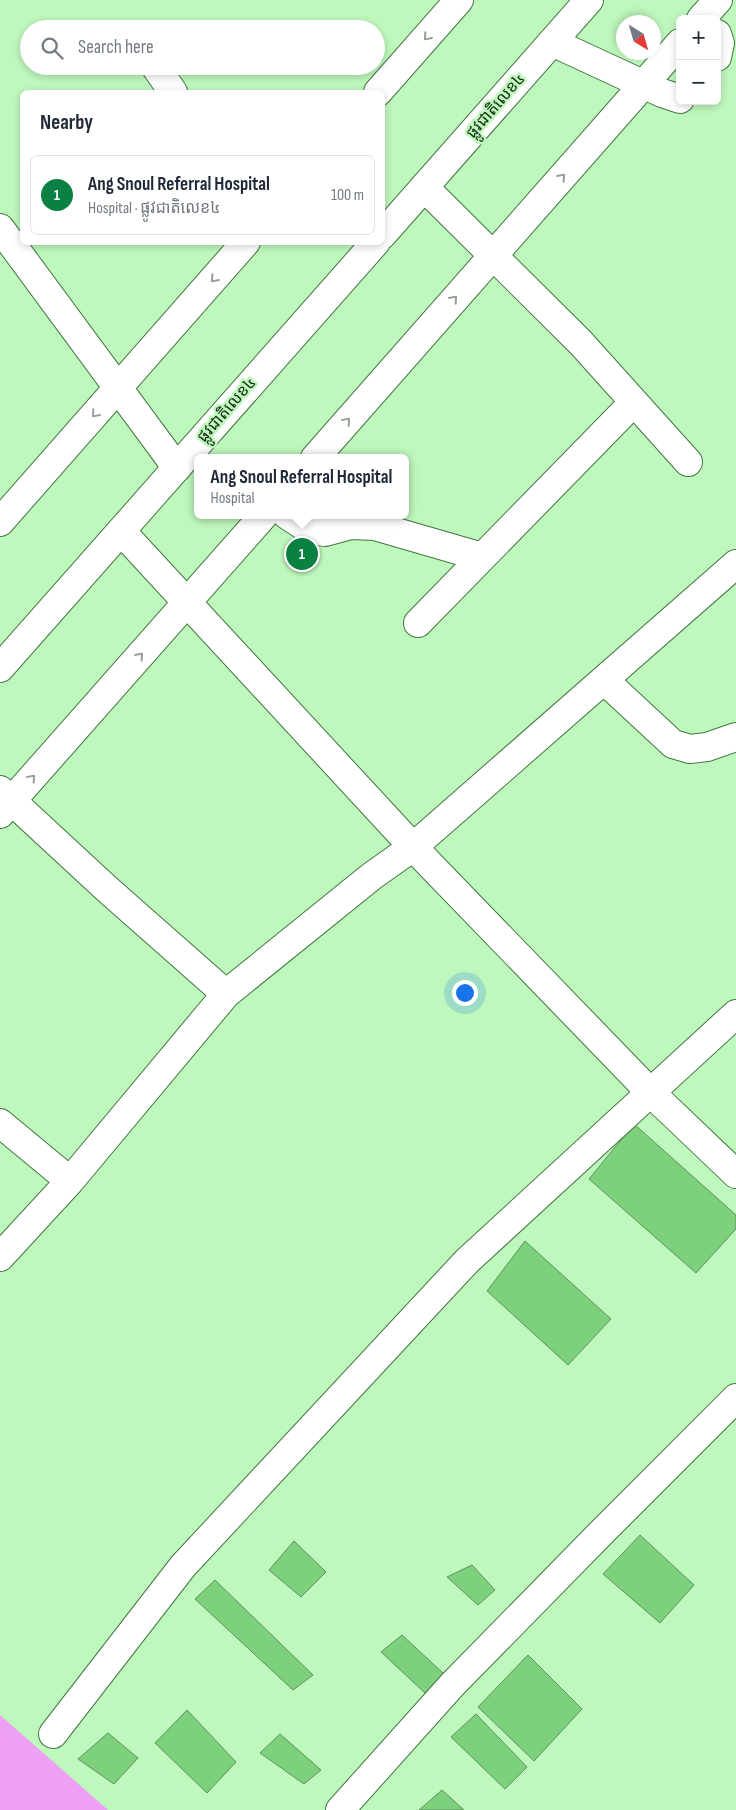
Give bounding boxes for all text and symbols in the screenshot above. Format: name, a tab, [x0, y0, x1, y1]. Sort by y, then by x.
north arrow	[616, 15, 661, 60]
map controls	[676, 15, 721, 105]
button: +	[676, 15, 721, 60]
search box	[20, 20, 385, 75]
one-way arrow	[424, 31, 433, 40]
icon: search	[38, 34, 66, 62]
text: Search here	[78, 36, 154, 59]
button: −	[676, 60, 721, 105]
street label: ផ្លូវជាតិលេខ៤	[462, 69, 532, 145]
text: Nearby	[40, 110, 93, 135]
text: Ang Snoul Referral Hospital	[88, 173, 270, 196]
one-way arrow	[556, 174, 565, 183]
text: 1	[54, 186, 60, 205]
text: 100 m	[331, 186, 364, 205]
text: Hospital · ផ្លូវជាតិលេខ៤	[88, 199, 220, 218]
one-way arrow	[211, 274, 220, 283]
one-way arrow	[448, 296, 457, 305]
street label: ផ្លូវជាតិលេខ៤	[193, 373, 263, 449]
one-way arrow	[92, 409, 101, 418]
one-way arrow	[341, 418, 350, 427]
popup	[194, 454, 409, 519]
text: Ang Snoul Referral Hospital	[211, 466, 392, 489]
text: Hospital	[211, 489, 255, 508]
pin: 1	[286, 535, 318, 573]
one-way arrow	[134, 652, 143, 661]
one-way arrow	[26, 774, 35, 783]
your location	[452, 980, 478, 1006]

